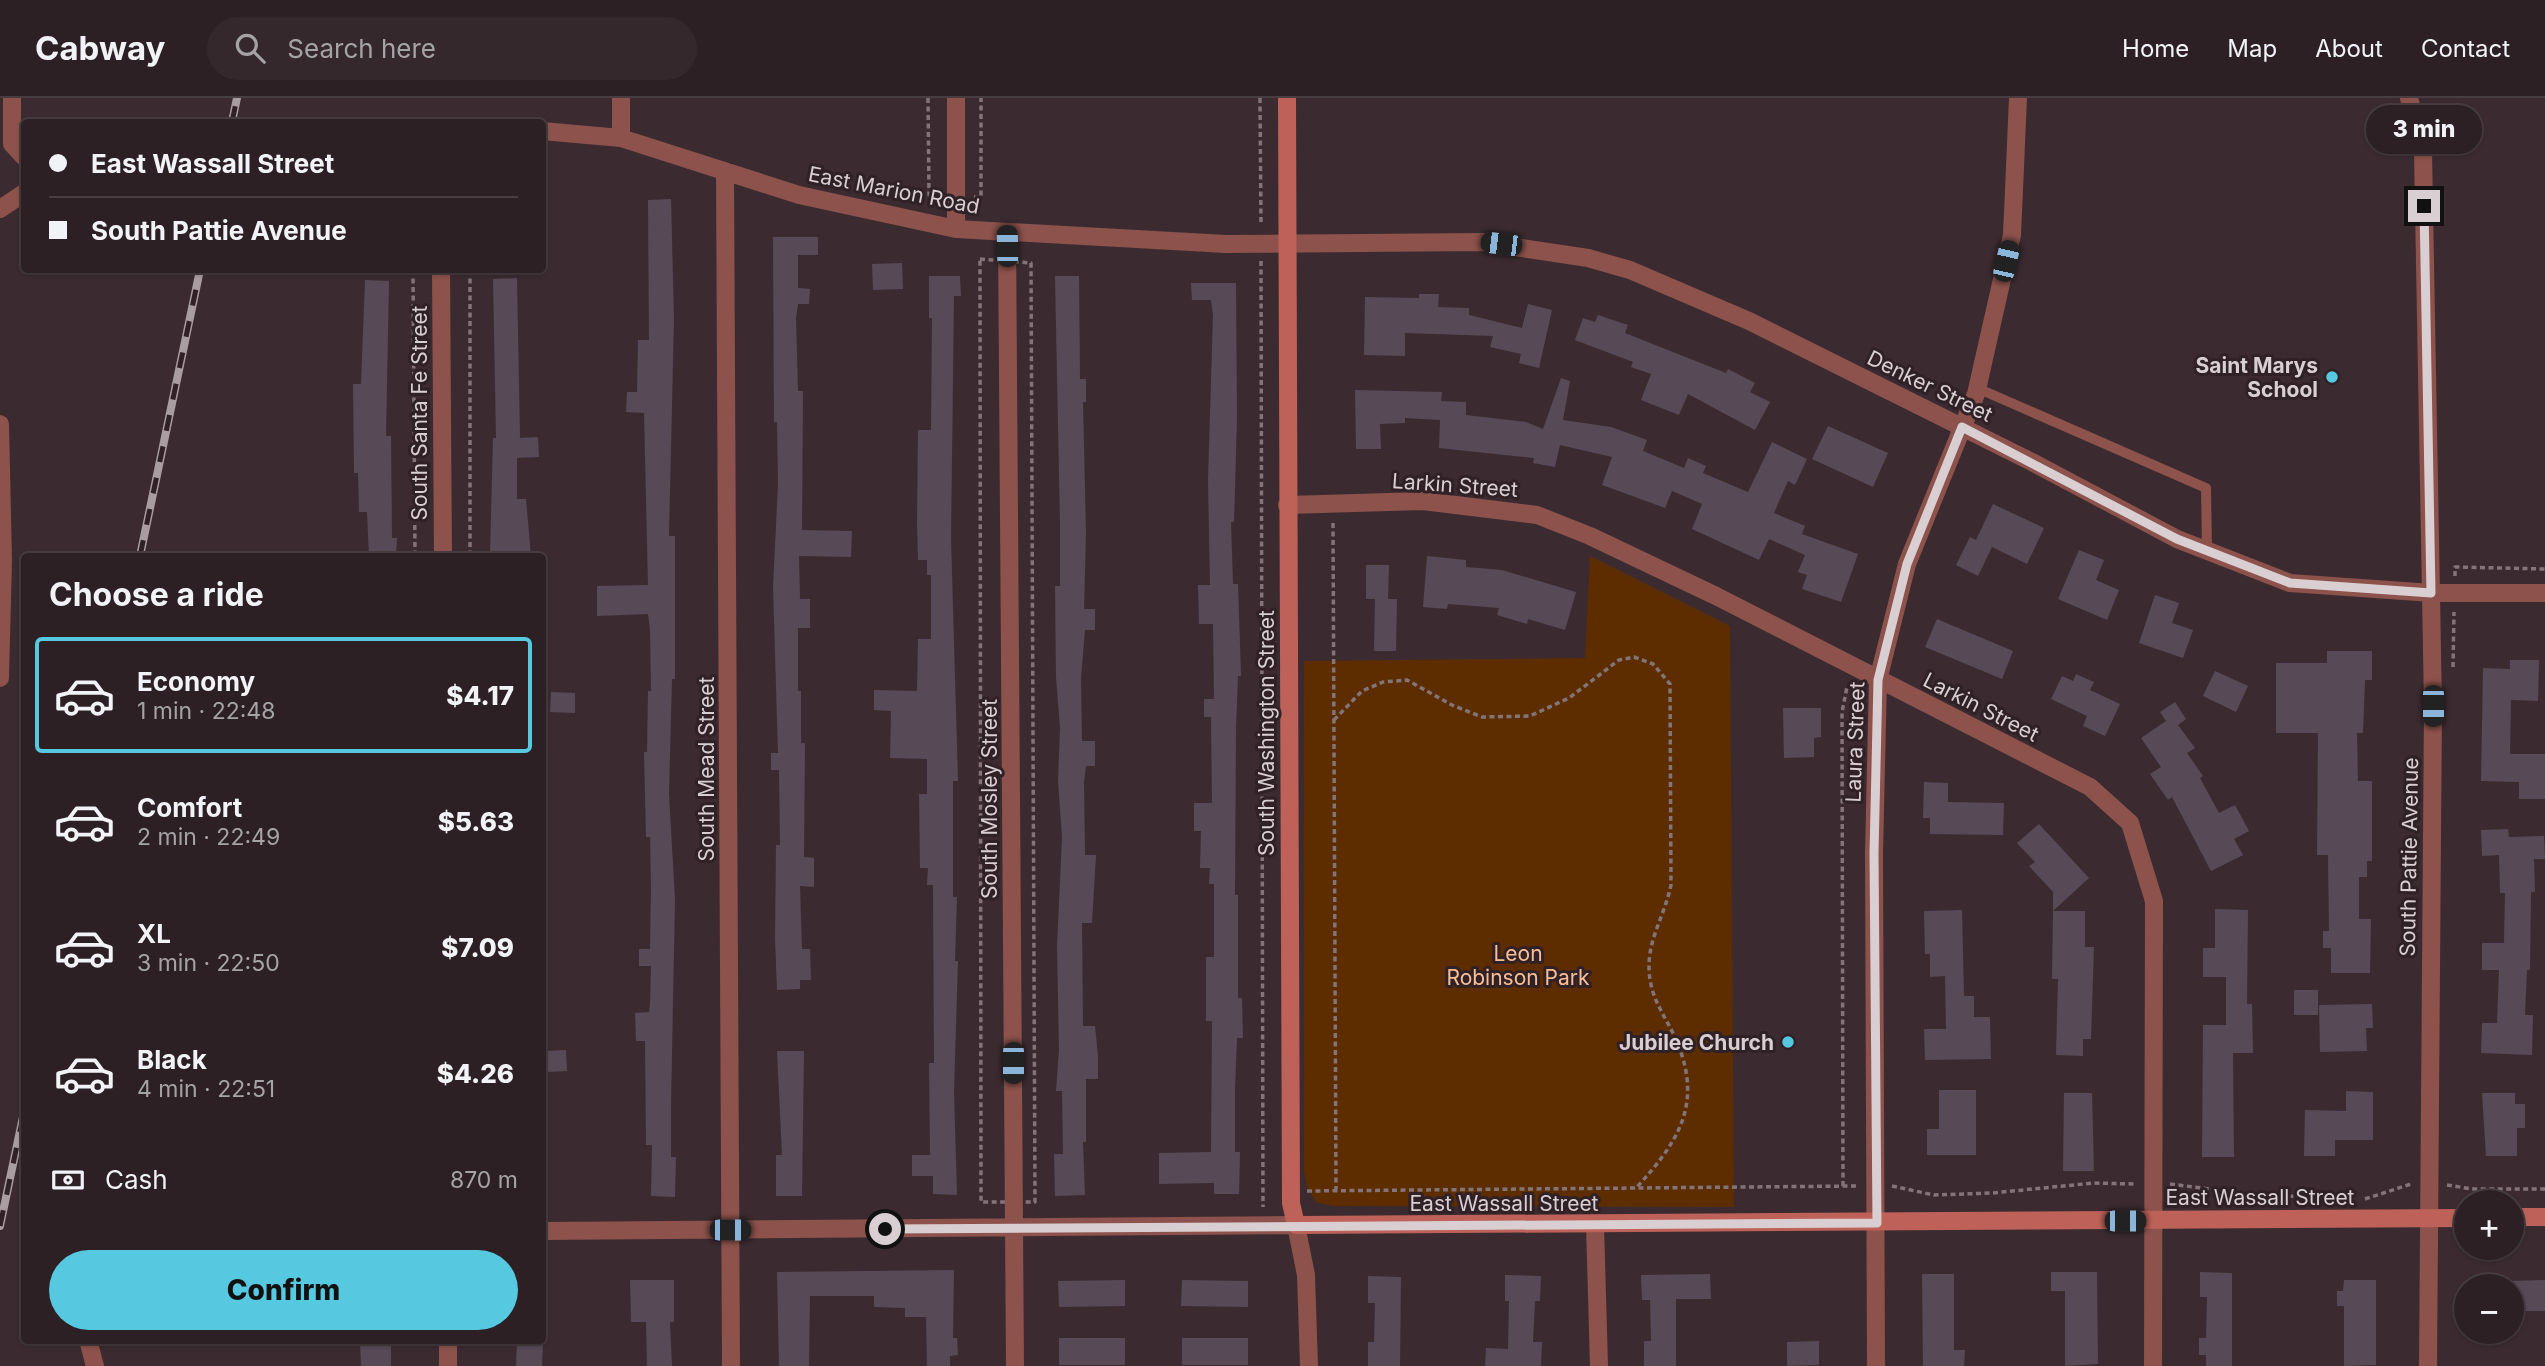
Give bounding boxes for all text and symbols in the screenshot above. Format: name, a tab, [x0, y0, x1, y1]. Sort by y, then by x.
search box	[207, 17, 697, 80]
text: Cabway	[35, 28, 165, 68]
icon: search	[231, 29, 269, 67]
text: Search here	[287, 33, 436, 64]
text: Home	[2122, 34, 2189, 63]
text: Map	[2227, 34, 2277, 63]
text: About	[2315, 34, 2383, 63]
text: Contact	[2421, 34, 2510, 63]
callout: 3 min	[2366, 105, 2482, 154]
text: 3 min	[2393, 115, 2455, 143]
text: East Wassall Street	[91, 148, 334, 179]
street label: East Marion Road	[806, 161, 982, 219]
route end	[2408, 190, 2440, 222]
text: South Pattie Avenue	[91, 215, 347, 246]
car	[997, 225, 1018, 267]
car	[1479, 231, 1524, 257]
car	[1992, 238, 2021, 284]
street label: South Santa Fe Street	[407, 305, 432, 521]
street label: Denker Street	[1863, 345, 1997, 427]
place label: Saint Marys School	[2196, 353, 2318, 402]
marker: Saint Marys School	[2324, 369, 2340, 385]
street label: Larkin Street	[1391, 468, 1519, 502]
text: Choose a ride	[49, 575, 264, 614]
street label: South Washington Street	[1254, 610, 1279, 856]
icon: car	[53, 664, 116, 727]
text: Economy	[137, 666, 255, 697]
street label: Larkin Street	[1919, 667, 2043, 747]
street label: South Mead Street	[694, 676, 719, 861]
text: $4.17	[446, 680, 514, 711]
street label: Laura Street	[1840, 681, 1870, 803]
car	[2423, 685, 2444, 727]
text: 1 min · 22:48	[137, 697, 275, 725]
street label: South Mosley Street	[977, 699, 1002, 899]
street label: South Pattie Avenue	[2395, 757, 2423, 957]
icon: car	[53, 790, 116, 853]
text: Comfort	[137, 792, 242, 823]
text: $5.63	[438, 806, 514, 837]
text: 2 min · 22:49	[137, 823, 280, 851]
icon: car	[53, 916, 116, 979]
text: XL	[137, 918, 171, 949]
text: $7.09	[441, 932, 514, 963]
park label: Leon Robinson Park	[1446, 941, 1590, 990]
text: 3 min · 22:50	[137, 949, 280, 977]
place label: Jubilee Church	[1619, 1030, 1774, 1055]
marker: Jubilee Church	[1780, 1034, 1796, 1050]
icon: car	[53, 1042, 116, 1105]
car	[1003, 1042, 1024, 1084]
text: Black	[137, 1044, 207, 1075]
text: $4.26	[437, 1058, 514, 1089]
text: 4 min · 22:51	[137, 1075, 275, 1103]
icon: cash	[49, 1161, 87, 1199]
text: Cash	[105, 1164, 168, 1195]
text: 870 m	[450, 1166, 518, 1194]
street label: East Wassall Street	[2166, 1185, 2355, 1210]
map controls	[2454, 1190, 2524, 1344]
button: +	[2454, 1190, 2524, 1260]
street label: East Wassall Street	[1410, 1191, 1599, 1216]
car	[2105, 1211, 2147, 1232]
route start	[869, 1213, 901, 1245]
car	[710, 1220, 752, 1241]
button: Confirm	[49, 1250, 518, 1330]
button: −	[2454, 1274, 2524, 1344]

